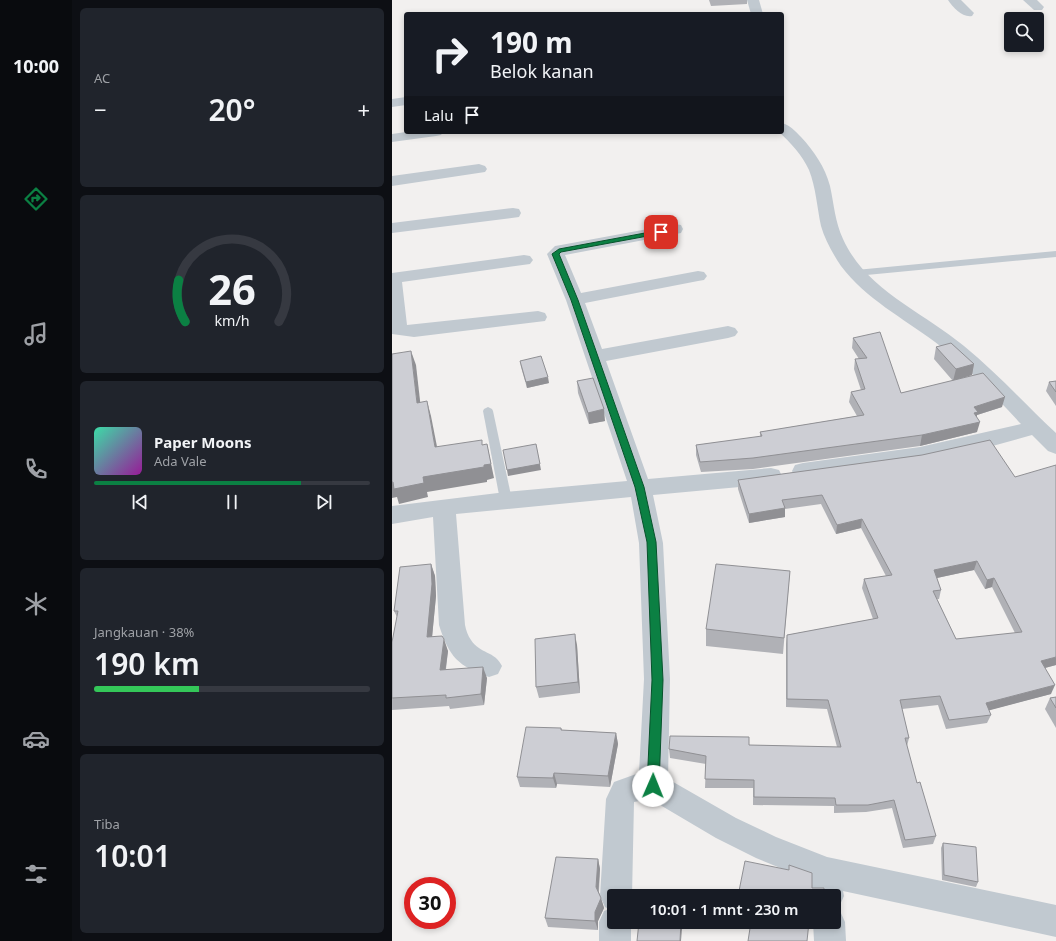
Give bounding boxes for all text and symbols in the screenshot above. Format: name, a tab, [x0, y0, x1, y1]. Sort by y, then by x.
map controls	[1004, 12, 1044, 52]
button: search	[1004, 12, 1044, 52]
text: 190 m	[490, 23, 573, 61]
icon: right	[424, 28, 476, 80]
text: 10:00	[13, 54, 59, 78]
text: Belok kanan	[490, 59, 594, 83]
text: AC	[94, 69, 110, 87]
text: 20°	[208, 89, 256, 130]
text: −	[94, 94, 107, 124]
text: +	[357, 94, 370, 124]
icon: arrive	[461, 104, 483, 126]
text: Lalu	[424, 105, 453, 125]
icon: directions	[22, 185, 50, 213]
pin	[644, 215, 678, 249]
icon: arrive	[650, 221, 672, 243]
text: 26	[208, 261, 256, 317]
text: km/h	[214, 310, 250, 329]
icon: music	[22, 320, 50, 348]
text: Paper Moons	[154, 432, 252, 452]
text: Ada Vale	[154, 452, 207, 470]
icon: phone	[22, 455, 50, 483]
icon: previous	[129, 491, 151, 513]
icon: pause	[221, 491, 243, 513]
icon: next	[313, 491, 335, 513]
icon: climate	[22, 590, 50, 618]
text: Jangkauan · 38%	[94, 623, 194, 641]
text: 190 km	[94, 643, 200, 684]
icon: car	[22, 725, 50, 753]
position arrow	[632, 765, 674, 807]
text: Tiba	[94, 815, 120, 833]
text: 10:01	[94, 835, 171, 876]
icon: filters	[22, 860, 50, 888]
speed limit sign: 30	[404, 877, 456, 929]
text: 10:01 · 1 mnt · 230 m	[650, 899, 798, 919]

